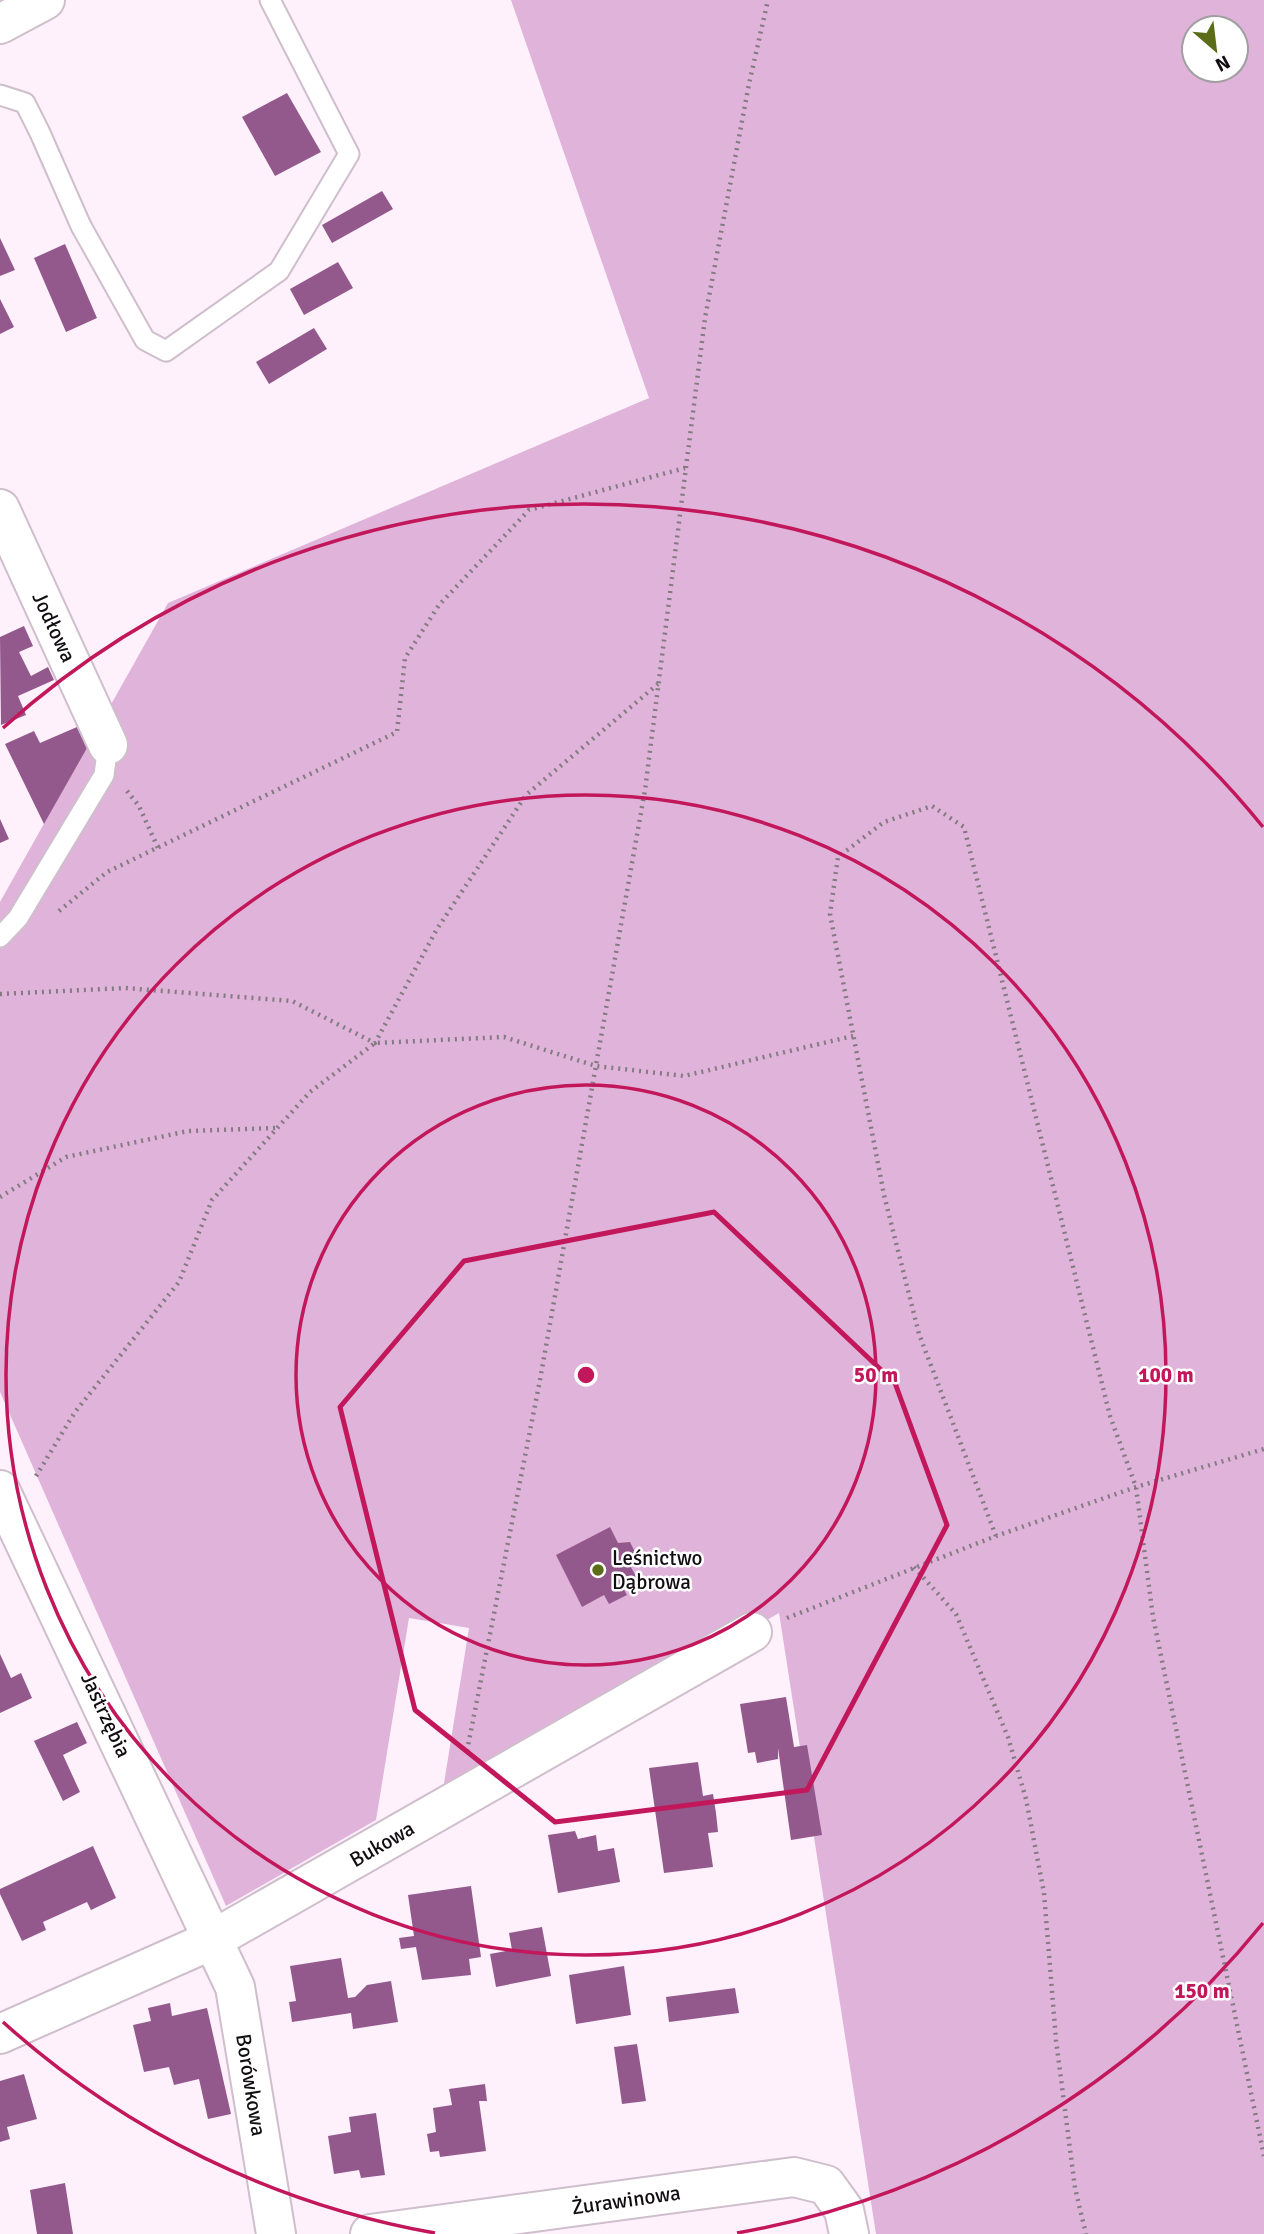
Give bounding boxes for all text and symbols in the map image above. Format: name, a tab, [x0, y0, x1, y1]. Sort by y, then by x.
north arrow	[1180, 14, 1250, 84]
text: N	[1211, 49, 1234, 77]
street label: Jodłowa	[26, 588, 82, 666]
text: 50 m	[854, 1362, 898, 1388]
text: 100 m	[1138, 1362, 1194, 1388]
centre of rings	[574, 1363, 598, 1387]
place label: Leśnictwo Dąbrowa	[612, 1545, 703, 1595]
marker: Leśnictwo Dąbrowa	[590, 1562, 606, 1578]
street label: Jastrzębia	[75, 1668, 137, 1762]
street label: Bukowa	[345, 1815, 419, 1873]
text: 150 m	[1174, 1978, 1230, 2004]
street label: Borówkowa	[230, 2032, 272, 2138]
street label: Żurawinowa	[570, 2179, 682, 2221]

